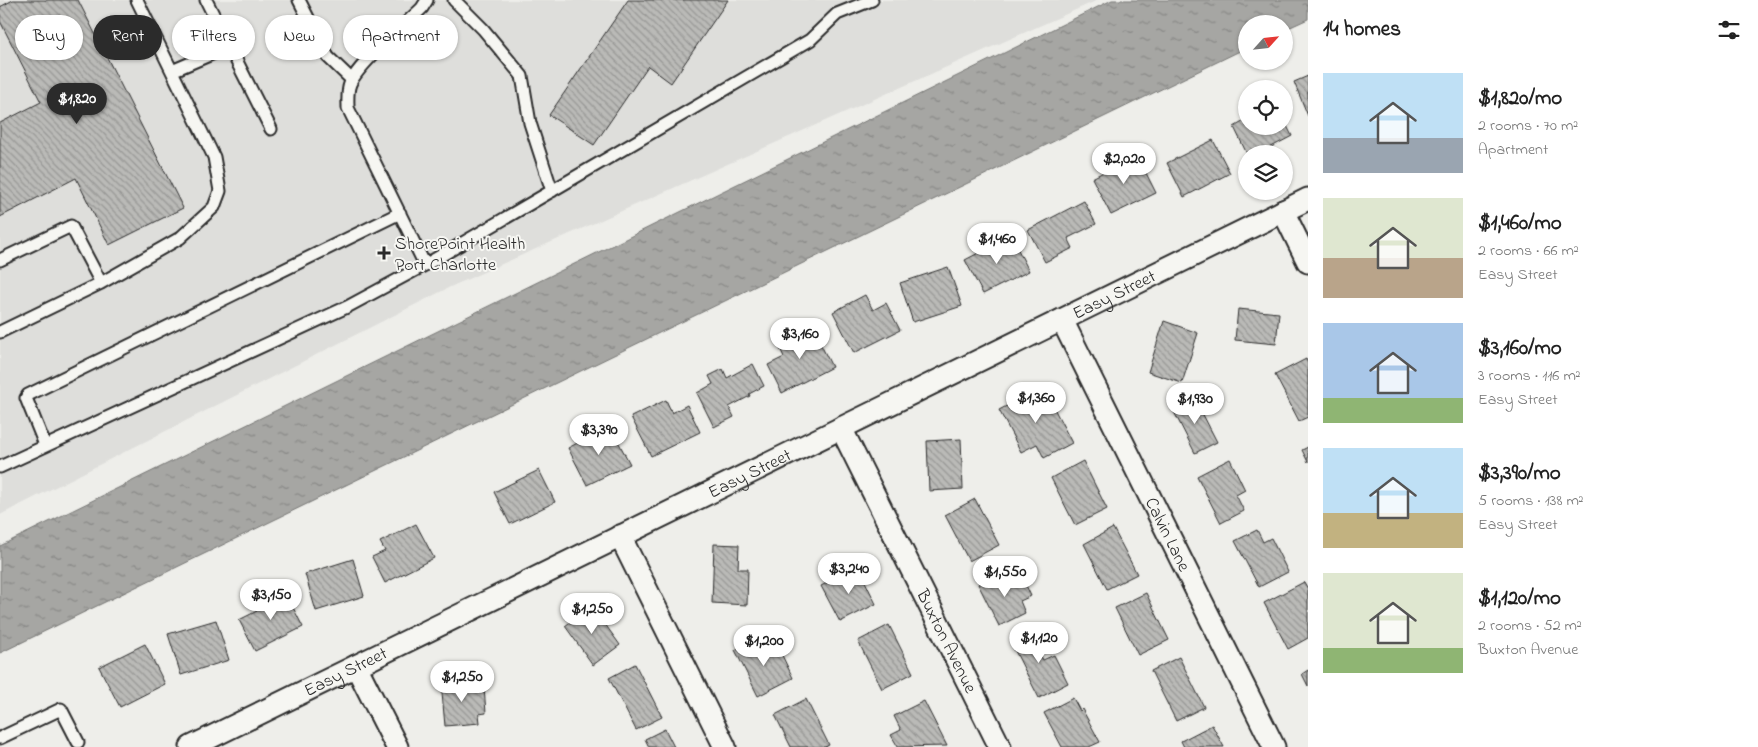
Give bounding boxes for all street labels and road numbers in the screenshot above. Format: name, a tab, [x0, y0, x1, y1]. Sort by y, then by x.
street label: Easy Street	[1069, 265, 1161, 327]
street label: Easy Street	[704, 443, 796, 506]
street label: Calvin Lane	[1137, 494, 1196, 577]
street label: Buxton Avenue	[908, 585, 983, 699]
street label: Easy Street	[300, 642, 392, 704]

